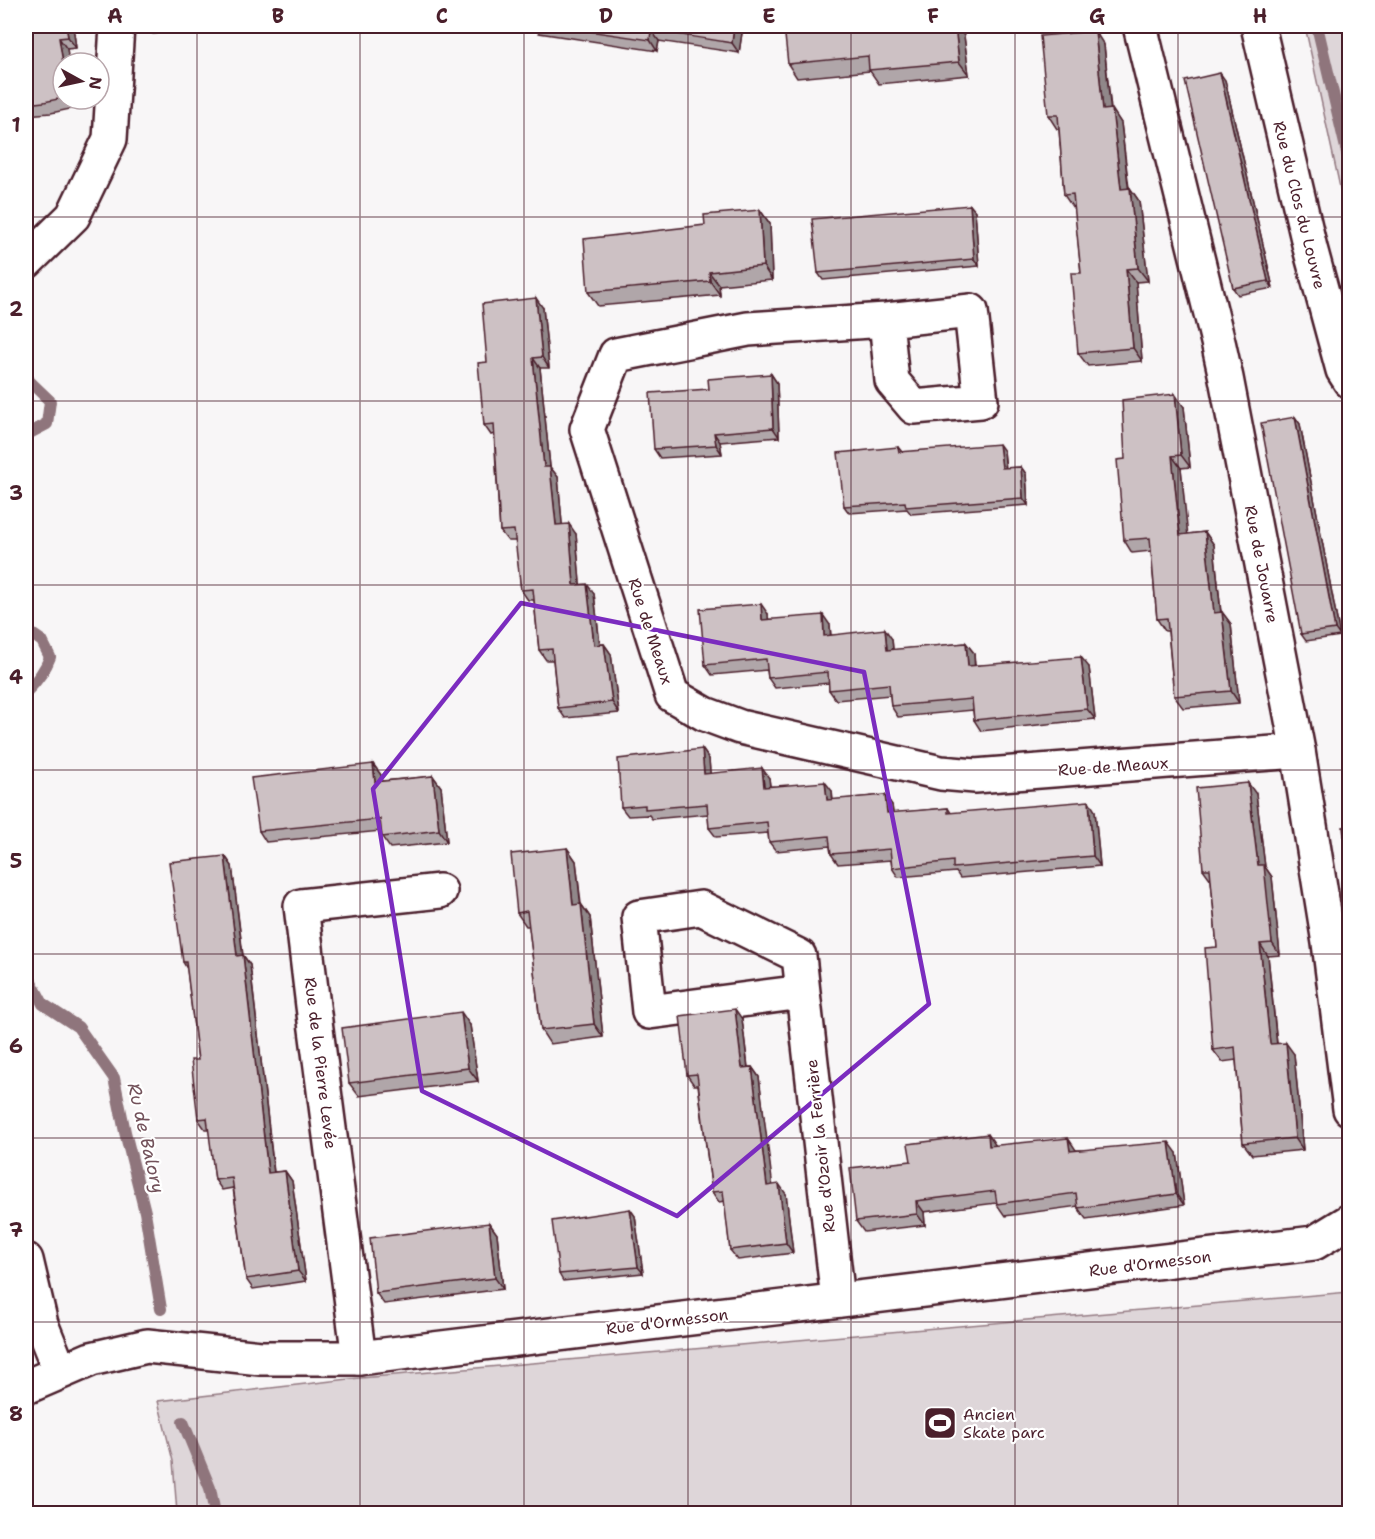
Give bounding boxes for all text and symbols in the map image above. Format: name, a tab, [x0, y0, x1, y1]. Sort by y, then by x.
text: A	[107, 3, 123, 29]
text: B	[272, 3, 284, 29]
text: C	[436, 3, 448, 29]
text: D	[599, 3, 613, 29]
text: E	[762, 3, 776, 29]
text: F	[927, 3, 939, 29]
text: G	[1089, 3, 1105, 29]
text: H	[1253, 3, 1267, 29]
north arrow	[51, 51, 111, 111]
text: N	[84, 75, 107, 91]
text: 1	[11, 112, 21, 138]
street label: Rue du Clos du Louvre	[1268, 119, 1331, 291]
text: 2	[9, 296, 23, 322]
text: 3	[9, 480, 23, 506]
street label: Rue de Jouarre	[1240, 503, 1283, 625]
street label: Rue de Meaux	[623, 575, 678, 687]
text: 4	[9, 664, 23, 690]
street label: Rue de Meaux	[1057, 752, 1169, 781]
text: 5	[10, 848, 22, 874]
street label: Rue de la Pierre Levée	[300, 976, 341, 1150]
text: 6	[9, 1033, 23, 1059]
street label: Rue d'Ozoir la Ferrière	[801, 1058, 840, 1234]
water label: Ru de Balory	[122, 1080, 170, 1196]
text: 7	[9, 1217, 23, 1243]
street label: Rue d'Ormesson	[1088, 1246, 1213, 1281]
street label: Rue d'Ormesson	[605, 1304, 730, 1339]
text: 8	[9, 1401, 23, 1427]
place label: Ancien Skate parc	[963, 1404, 1045, 1443]
sports icon: Ancien Skate parc	[922, 1405, 958, 1441]

